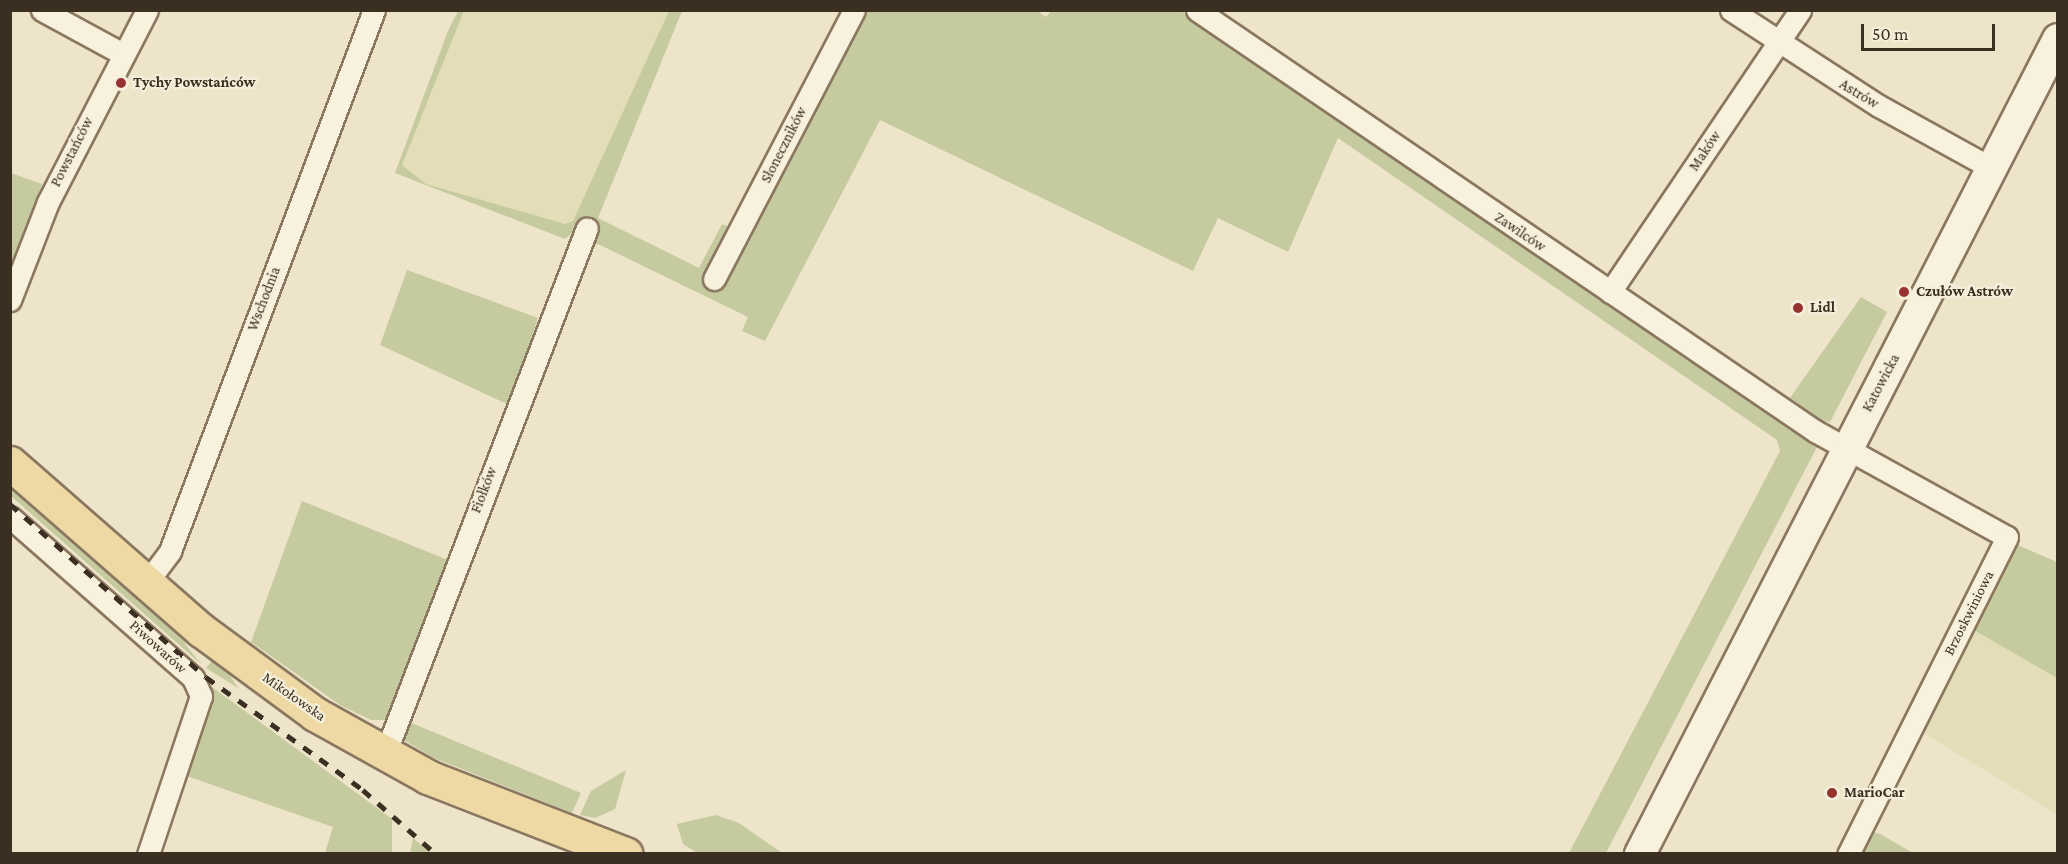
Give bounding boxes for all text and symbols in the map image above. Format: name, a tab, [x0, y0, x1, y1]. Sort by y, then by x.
scale bar	[1864, 12, 1998, 50]
text: 50 m	[1872, 24, 1909, 44]
place label: Tychy Powstańców	[133, 74, 256, 92]
street label: Astrów	[1836, 75, 1882, 113]
marker: Tychy Powstańców	[114, 76, 128, 90]
street label: Słoneczników	[757, 104, 811, 186]
street label: Powstańców	[47, 114, 97, 190]
street label: Maków	[1685, 127, 1725, 175]
street label: Zawilców	[1491, 208, 1549, 256]
street label: Wschodnia	[244, 264, 284, 334]
place label: Czułów Astrów	[1916, 283, 2013, 301]
marker: Czułów Astrów	[1897, 285, 1911, 299]
place label: Lidl	[1810, 299, 1835, 317]
marker: Lidl	[1791, 301, 1805, 315]
street label: Katowicka	[1858, 351, 1904, 415]
street label: Fiołków	[467, 464, 501, 516]
street label: Brzoskwiniowa	[1940, 568, 1998, 658]
street label: Piwowarów	[126, 617, 190, 677]
street label: Mikołowska	[259, 669, 329, 725]
place label: MarioCar	[1844, 784, 1905, 802]
marker: MarioCar	[1825, 786, 1839, 800]

